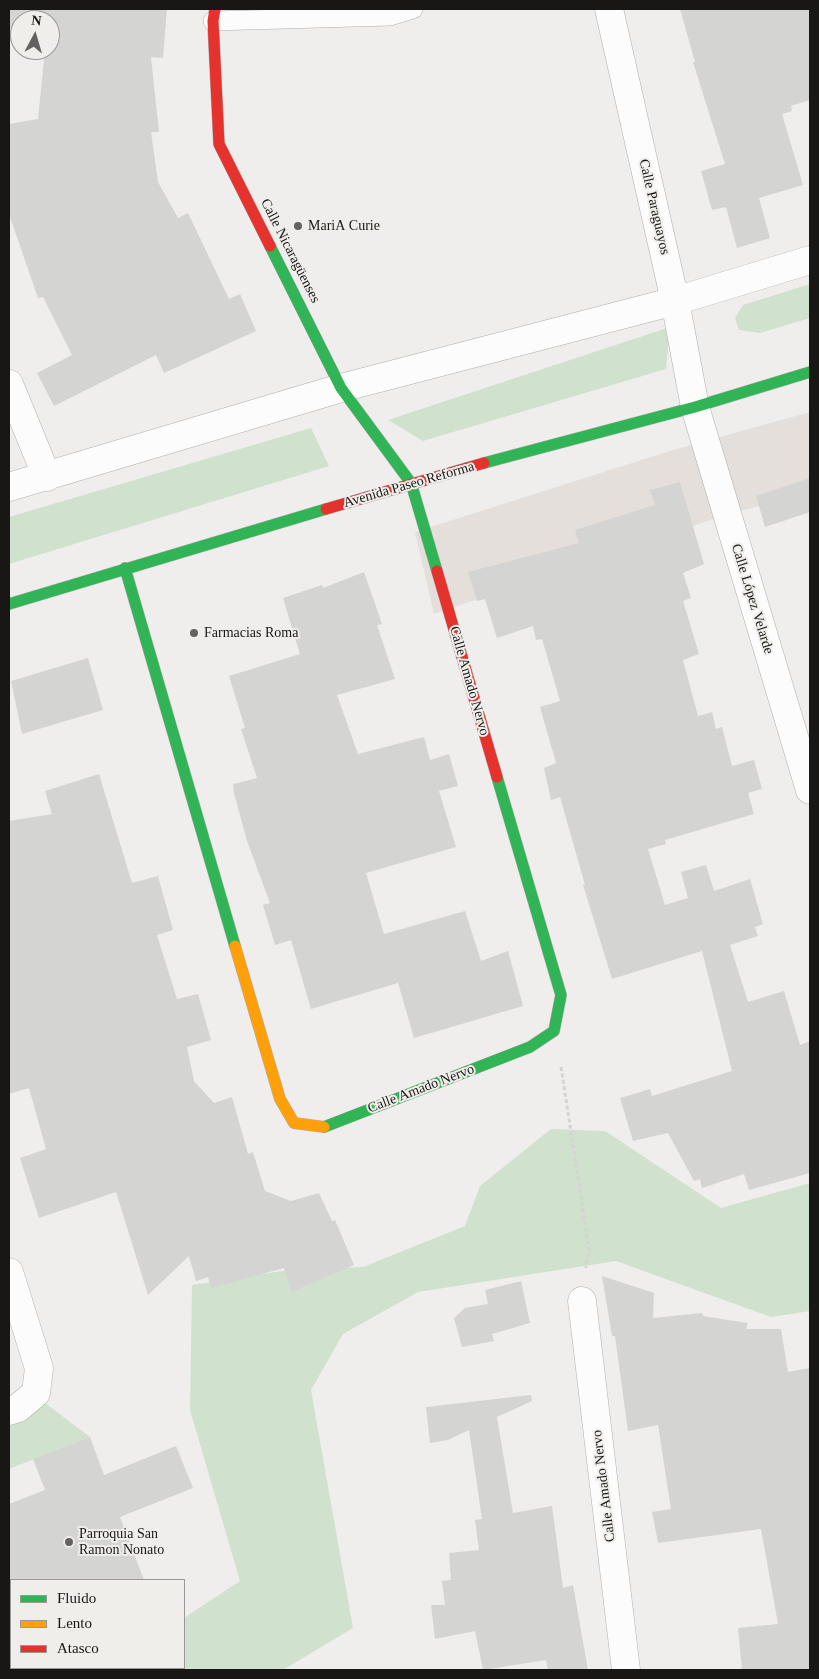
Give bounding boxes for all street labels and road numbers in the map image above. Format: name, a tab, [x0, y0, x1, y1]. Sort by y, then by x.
street label: Calle Paraguayos	[635, 158, 673, 256]
street label: Calle Nicaragüenses	[256, 196, 324, 306]
street label: Avenida Paseo Reforma	[342, 458, 476, 512]
street label: Calle López Velarde	[727, 542, 777, 656]
street label: Calle Amado Nervo	[445, 624, 493, 738]
street label: Calle Amado Nervo	[365, 1061, 477, 1117]
street label: Calle Amado Nervo	[589, 1429, 619, 1543]

